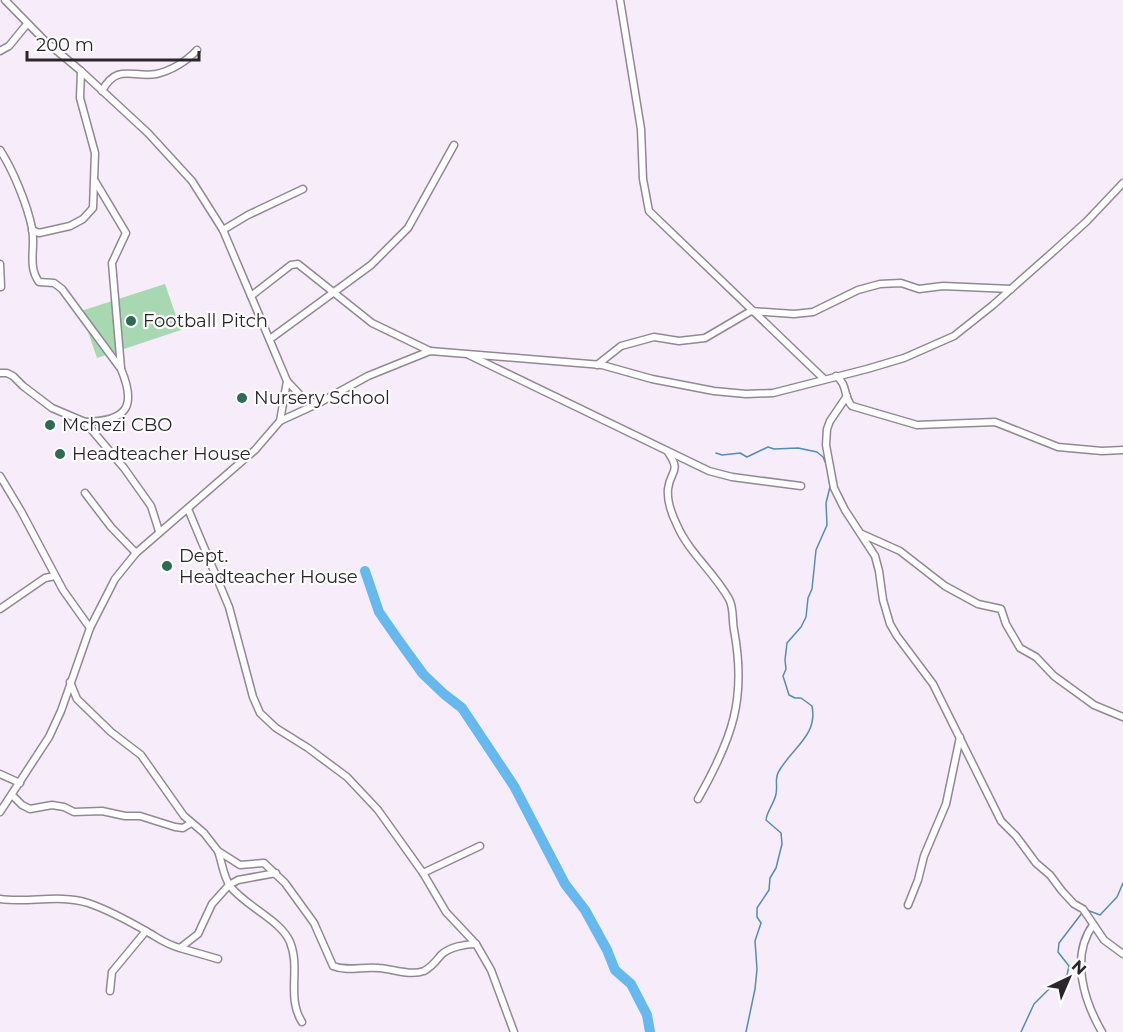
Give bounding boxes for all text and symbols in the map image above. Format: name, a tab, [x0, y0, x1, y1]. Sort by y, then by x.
scale bar	[27, 24, 200, 62]
text: 200 m	[36, 34, 94, 56]
place label: Football Pitch	[143, 310, 268, 332]
marker: Football Pitch	[124, 314, 138, 328]
place label: Nursery School	[254, 387, 390, 409]
marker: Nursery School	[235, 391, 249, 405]
place label: Mchezi CBO	[62, 414, 172, 436]
marker: Mchezi CBO	[43, 418, 57, 432]
place label: Headteacher House	[72, 443, 251, 465]
marker: Headteacher House	[53, 447, 67, 461]
place label: Dept. Headteacher House	[179, 545, 358, 588]
marker: Dept. Headteacher House	[160, 559, 174, 573]
north arrow	[1039, 948, 1099, 1008]
text: N	[1068, 956, 1090, 979]

